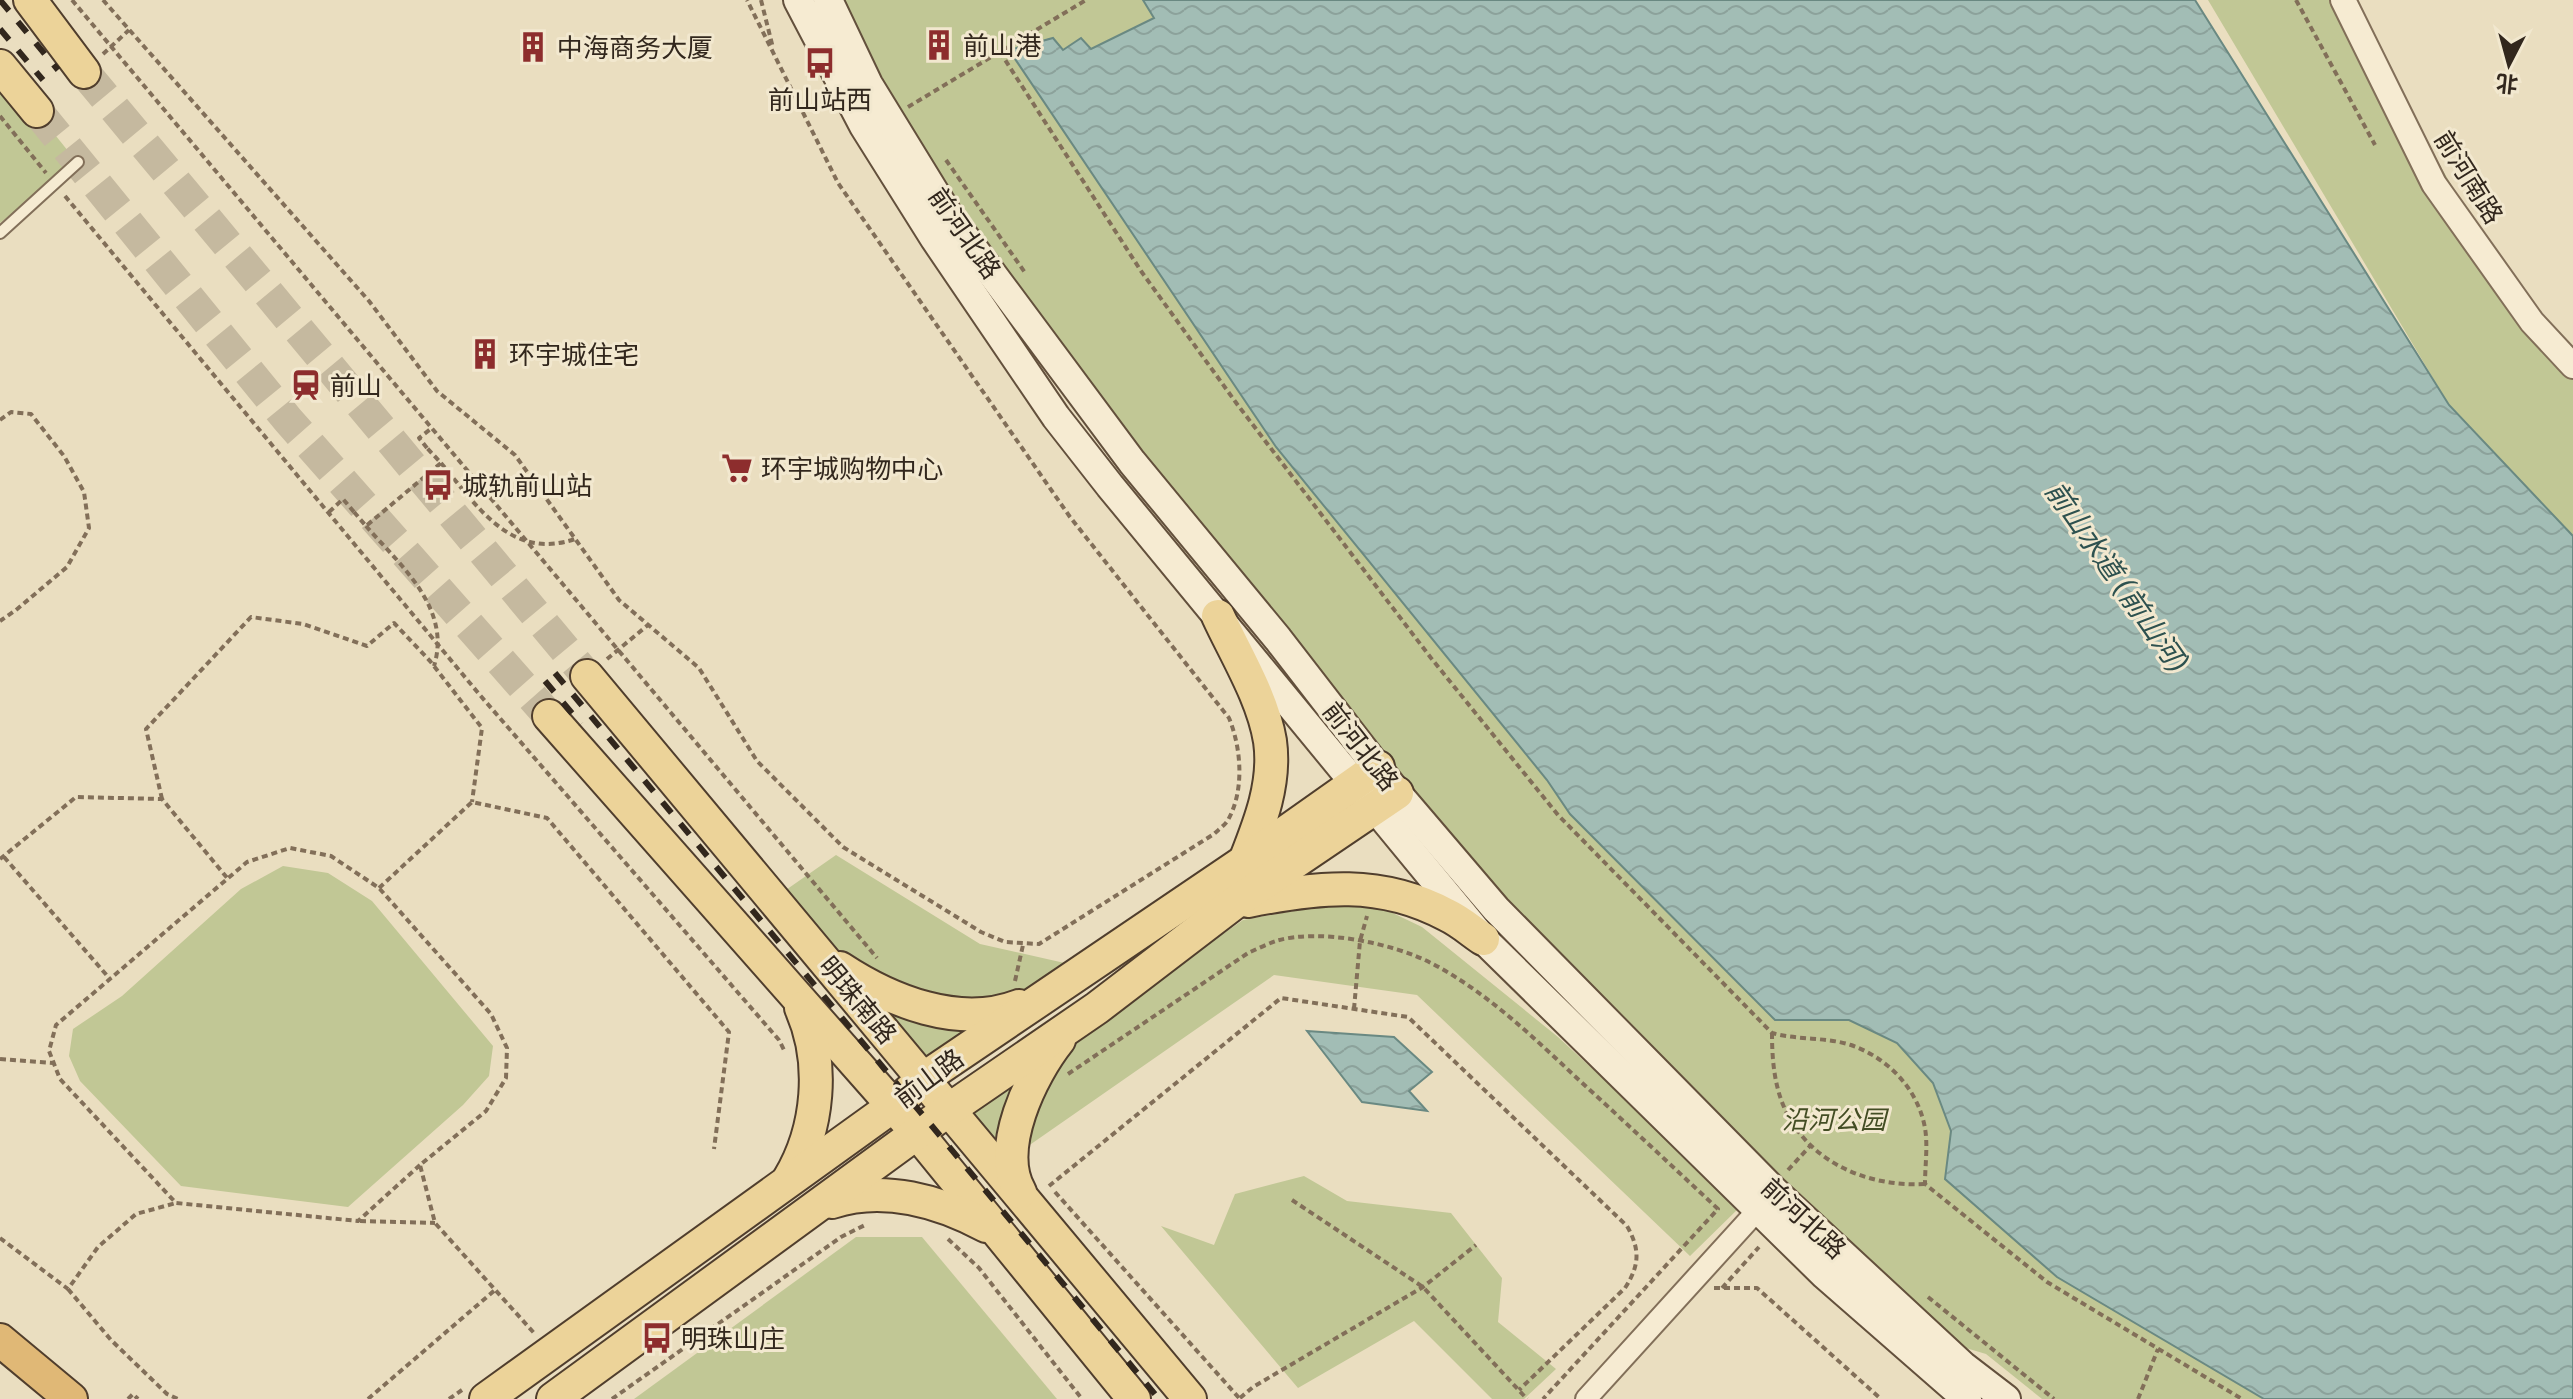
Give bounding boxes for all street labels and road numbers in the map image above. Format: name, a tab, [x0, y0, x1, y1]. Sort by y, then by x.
street label: 前河南路	[2427, 124, 2511, 230]
street label: 前河北路	[922, 181, 1008, 285]
street label: 前河北路	[1316, 695, 1406, 797]
street label: 明珠南路	[812, 950, 904, 1050]
street label: 前山路	[888, 1041, 970, 1115]
street label: 前河北路	[1755, 1170, 1853, 1266]

